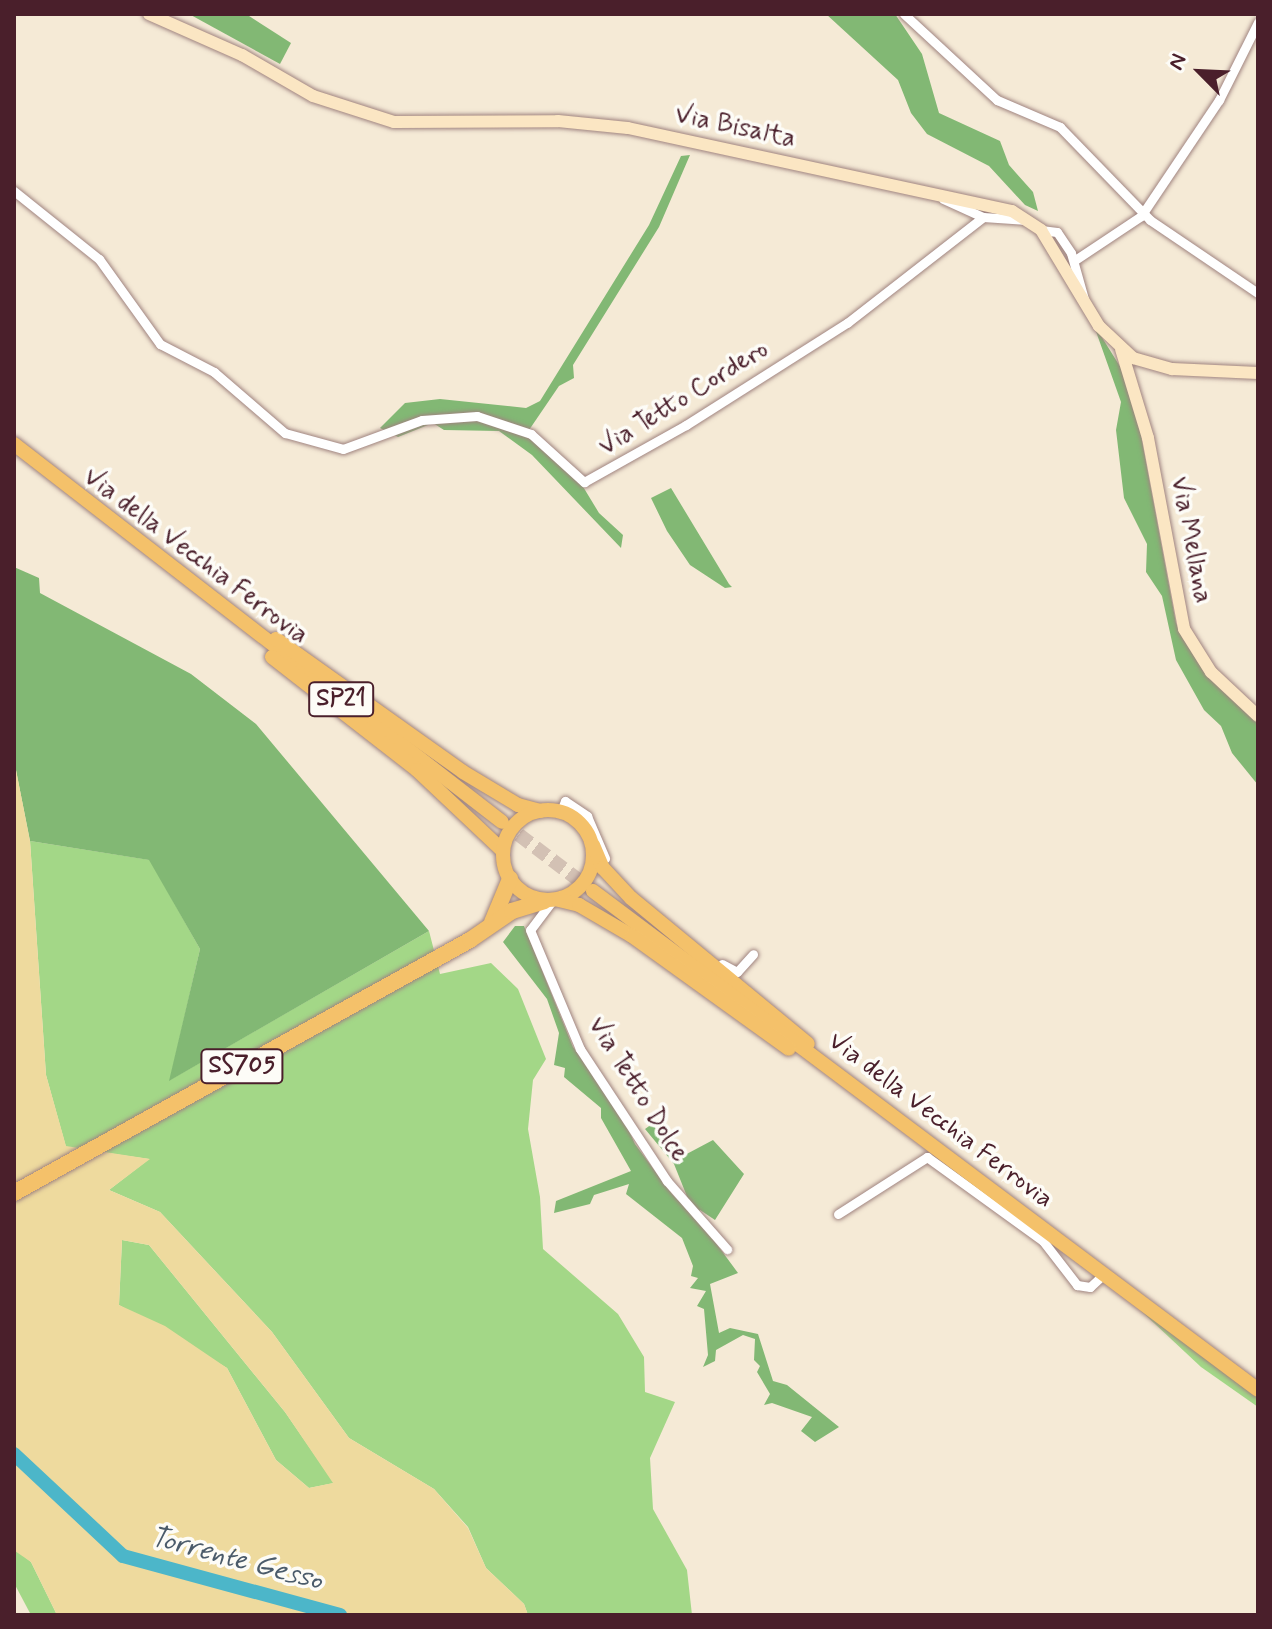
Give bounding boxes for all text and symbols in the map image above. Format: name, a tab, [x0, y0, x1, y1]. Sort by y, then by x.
north arrow	[1160, 32, 1240, 112]
text: N	[1162, 50, 1194, 75]
street label: Via Bisalta	[671, 100, 799, 156]
street label: Via Tetto Cordero	[593, 334, 775, 464]
street label: Via della Vecchia Ferrovia	[76, 462, 314, 652]
street label: Via Mellana	[1162, 473, 1218, 607]
road number: SP21	[307, 679, 375, 719]
street label: Via Tetto Dolce	[580, 1011, 694, 1169]
street label: Via della Vecchia Ferrovia	[821, 1026, 1059, 1216]
road number: SS705	[200, 1046, 284, 1086]
water label: Torrente Gesso	[147, 1521, 325, 1599]

